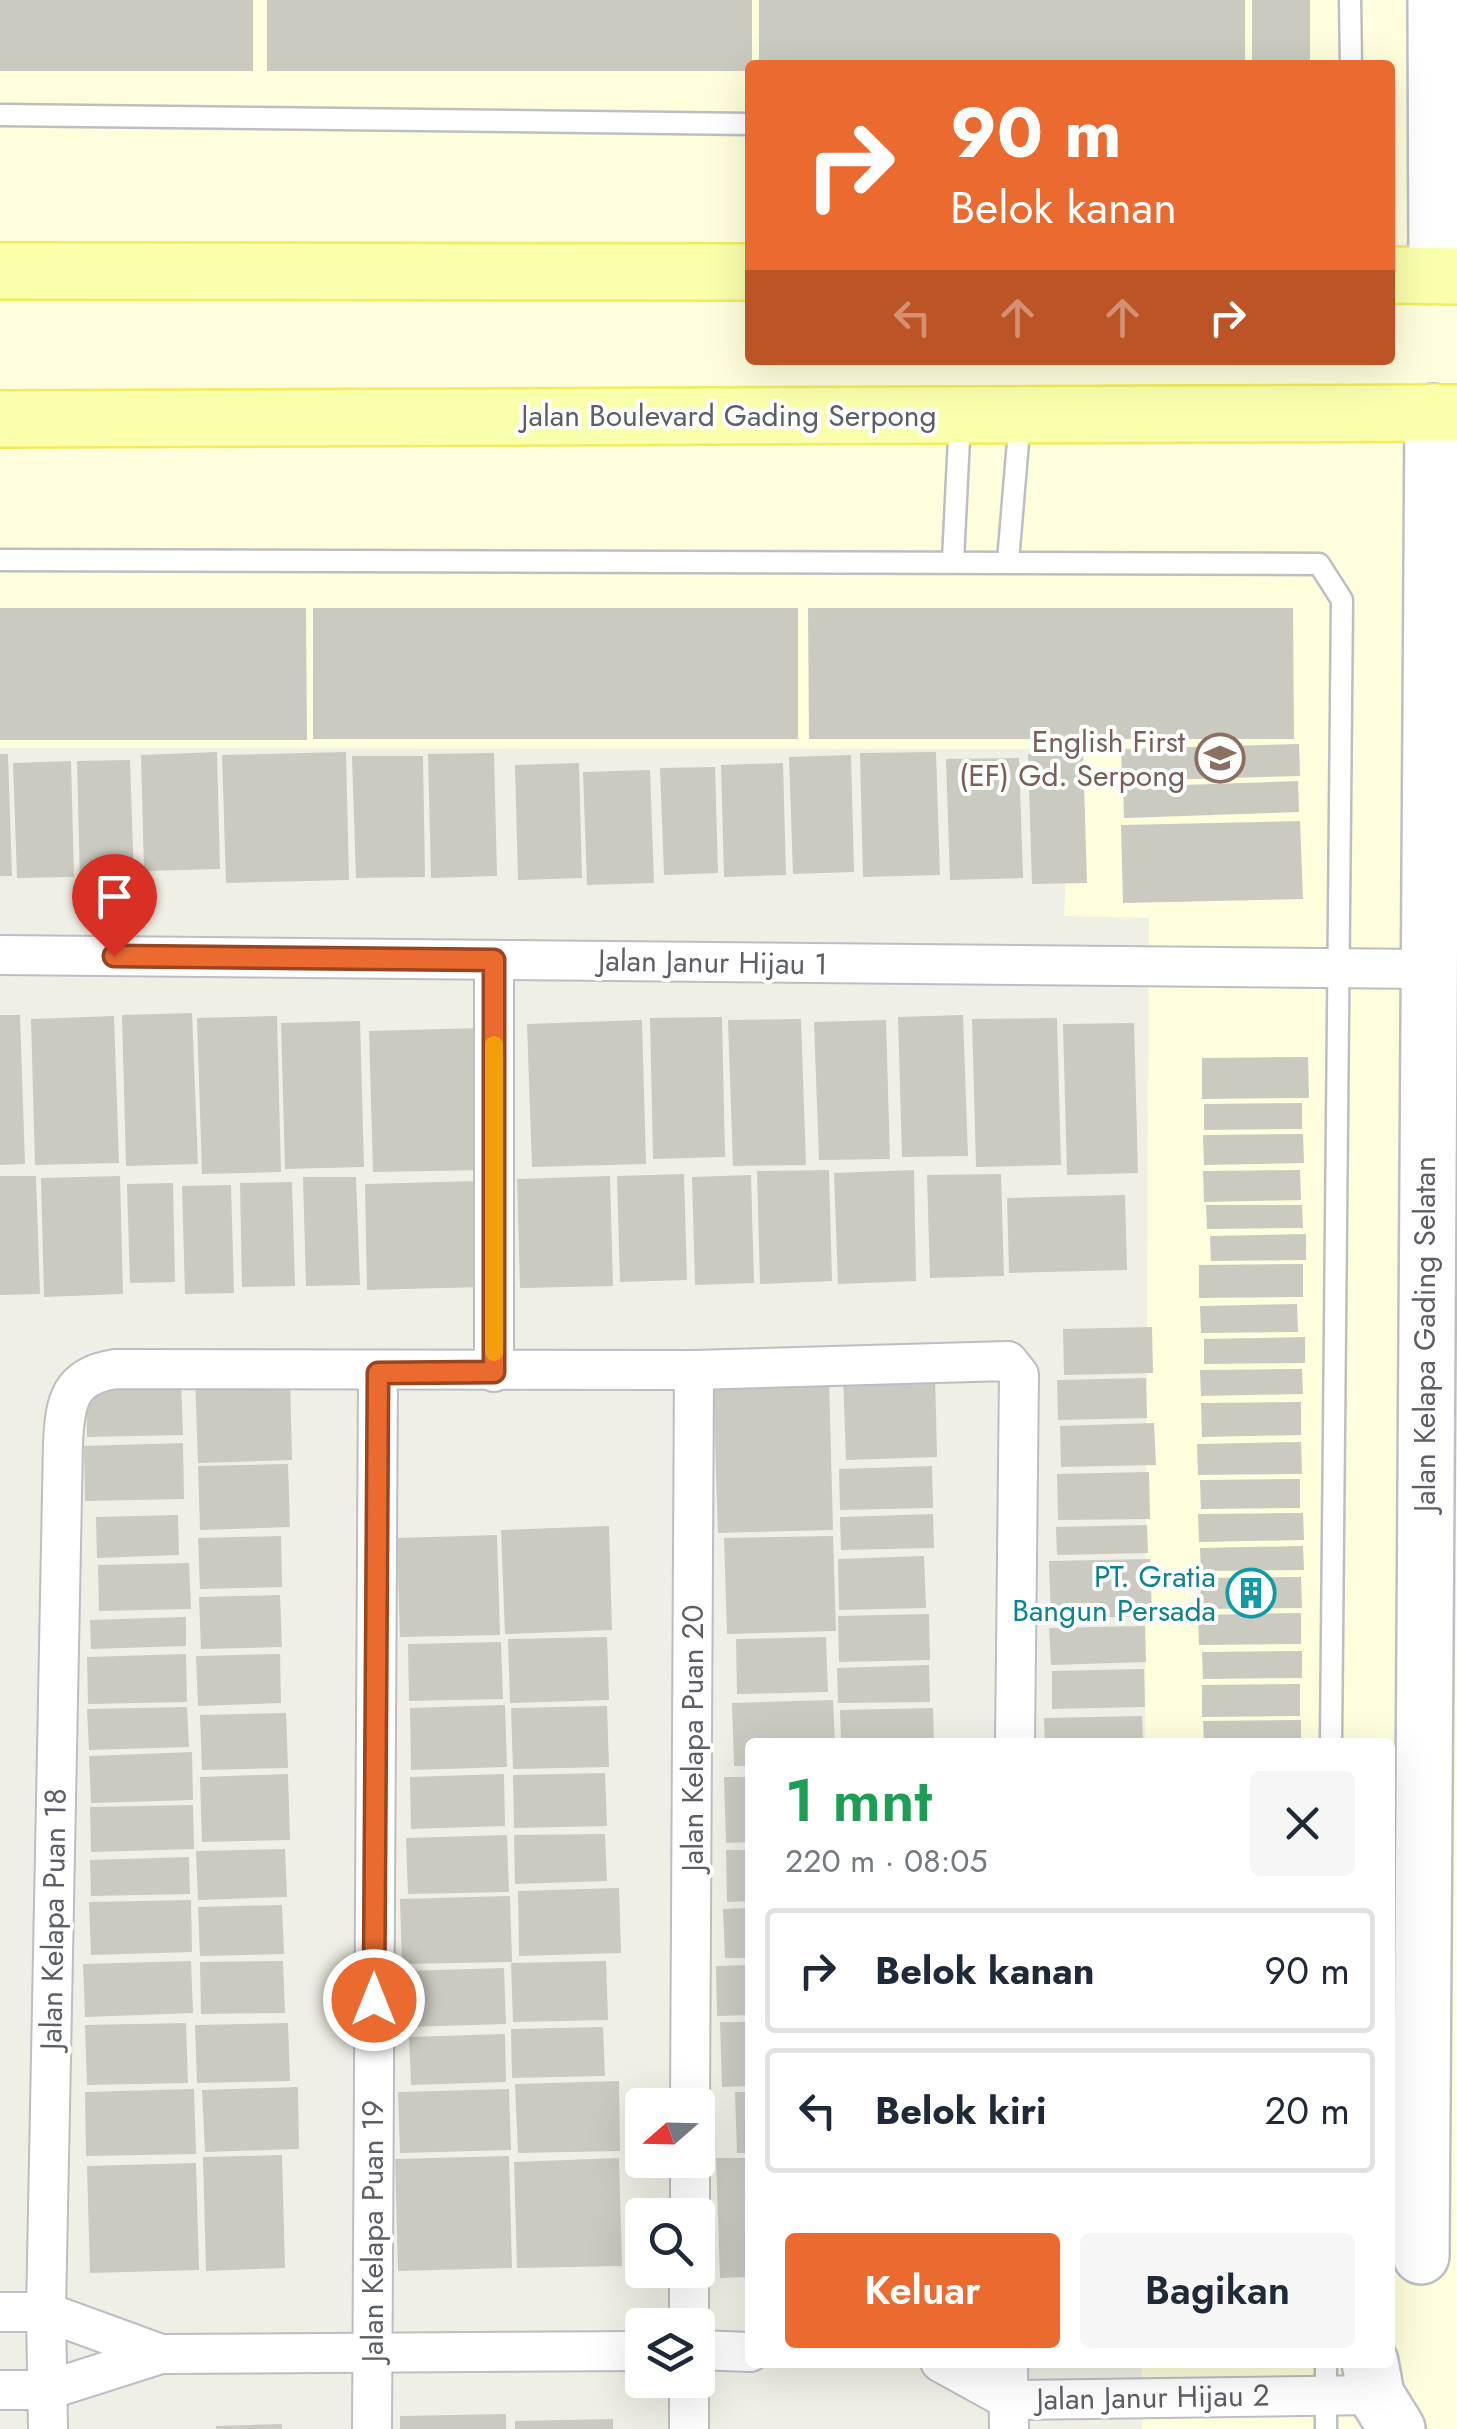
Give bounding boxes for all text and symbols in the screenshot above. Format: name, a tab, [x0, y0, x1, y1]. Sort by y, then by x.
text: 90 m	[950, 82, 1122, 183]
icon: right	[785, 100, 915, 230]
text: Belok kanan	[950, 175, 1177, 240]
icon: left	[885, 290, 940, 345]
icon: ahead	[990, 290, 1045, 345]
icon: ahead	[1095, 290, 1150, 345]
icon: right	[1200, 290, 1255, 345]
street label: Jalan Boulevard Gading Serpong	[517, 394, 937, 437]
place label: English First (EF) Gd. Serpong	[959, 720, 1186, 797]
school or university icon: English First (EF) Gd. Serpong	[1194, 732, 1246, 784]
pin	[72, 854, 157, 957]
icon: arrive	[87, 869, 142, 924]
street label: Jalan Janur Hijau 1	[594, 938, 828, 985]
street label: Jalan Kelapa Gading Selatan	[1403, 1156, 1446, 1516]
place label: PT. Gratia Bangun Persada	[1012, 1555, 1216, 1632]
building icon: PT. Gratia Bangun Persada	[1225, 1567, 1277, 1619]
street label: Jalan Kelapa Puan 20	[671, 1605, 714, 1875]
text: 1 mnt	[785, 1757, 932, 1844]
button: close	[1250, 1771, 1355, 1876]
street label: Jalan Kelapa Puan 18	[29, 1788, 77, 2054]
text: 220 m · 08:05	[785, 1838, 988, 1884]
icon: right	[790, 1943, 845, 1998]
text: Belok kanan	[875, 1943, 1095, 1998]
text: 90 m	[1264, 1943, 1350, 1998]
position arrow	[322, 1948, 426, 2052]
icon: left	[790, 2083, 845, 2138]
text: Belok kiri	[875, 2083, 1047, 2138]
text: 20 m	[1265, 2083, 1350, 2138]
north arrow	[625, 2088, 715, 2178]
map controls	[625, 2088, 715, 2398]
street label: Jalan Kelapa Puan 19	[351, 2100, 394, 2366]
button: search	[625, 2198, 715, 2288]
button: Keluar	[785, 2233, 1060, 2348]
button: Bagikan	[1080, 2233, 1355, 2348]
button: layers	[625, 2308, 715, 2398]
street label: Jalan Janur Hijau 2	[1032, 2373, 1270, 2421]

